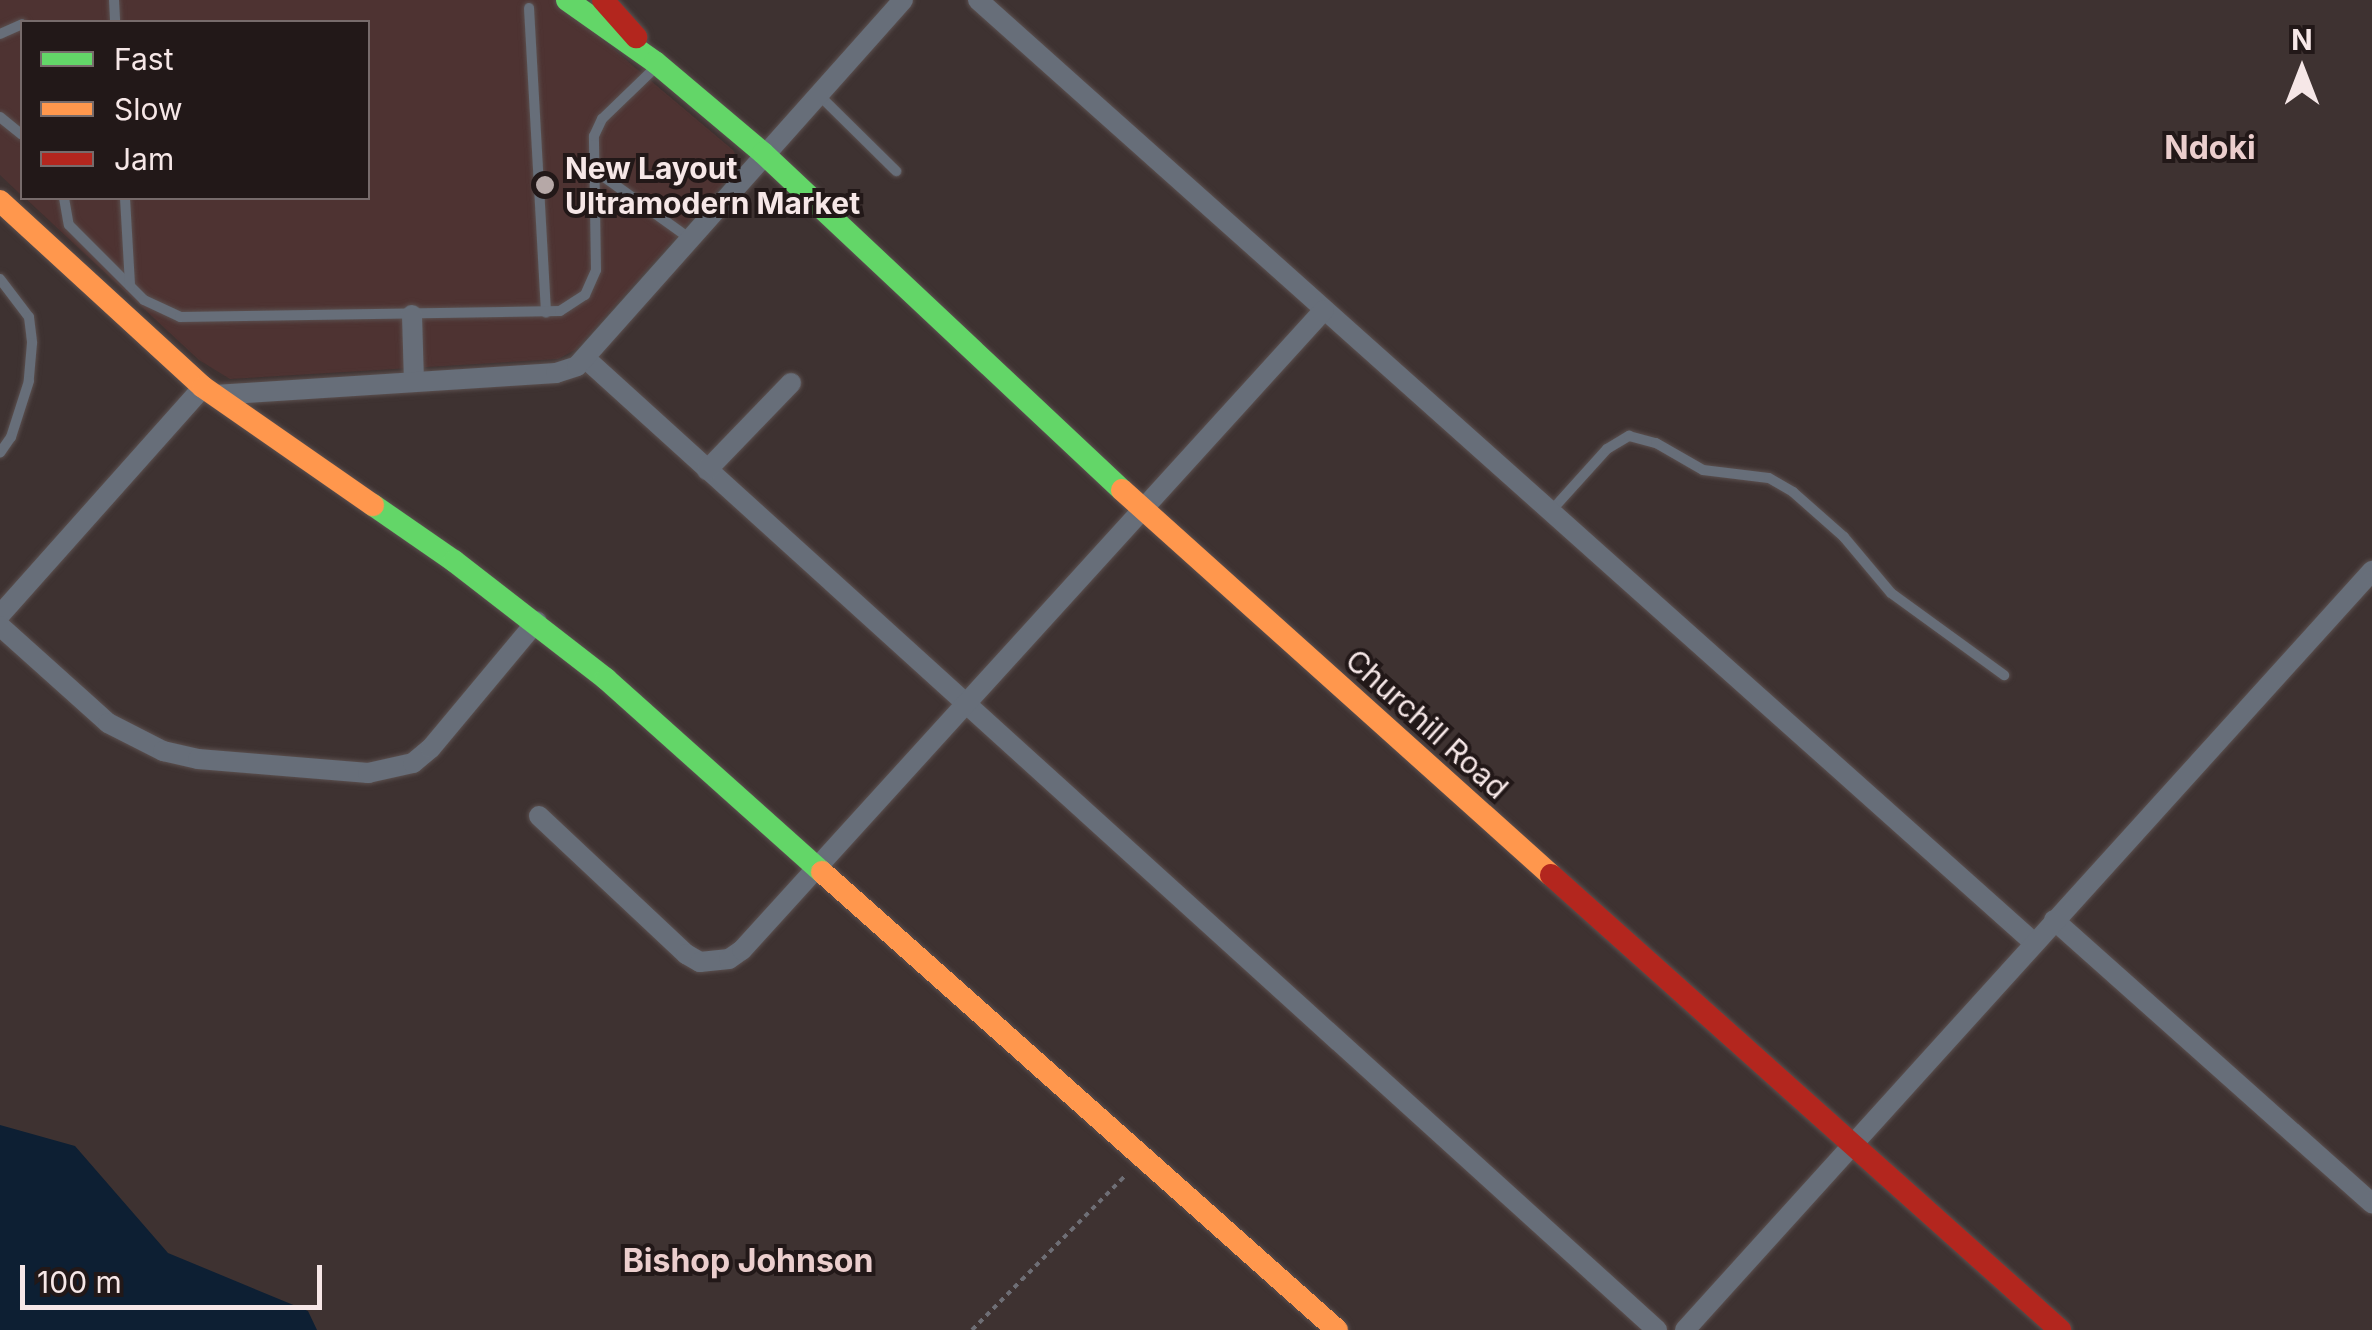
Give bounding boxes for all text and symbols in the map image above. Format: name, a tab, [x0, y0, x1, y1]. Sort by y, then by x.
legend	[20, 20, 370, 200]
north arrow	[2252, 20, 2352, 120]
text: N	[2291, 23, 2313, 57]
text: Fast	[114, 41, 173, 77]
text: Slow	[114, 91, 183, 127]
district label: Ndoki	[2164, 129, 2256, 167]
text: Jam	[114, 141, 174, 177]
place label: New Layout Ultramodern Market	[565, 150, 860, 220]
marker: New Layout Ultramodern Market	[534, 174, 556, 196]
street label: Churchill Road	[1339, 642, 1515, 806]
district label: Bishop Johnson	[623, 1242, 873, 1280]
scale bar	[25, 1245, 328, 1307]
text: 100 m	[37, 1264, 122, 1300]

